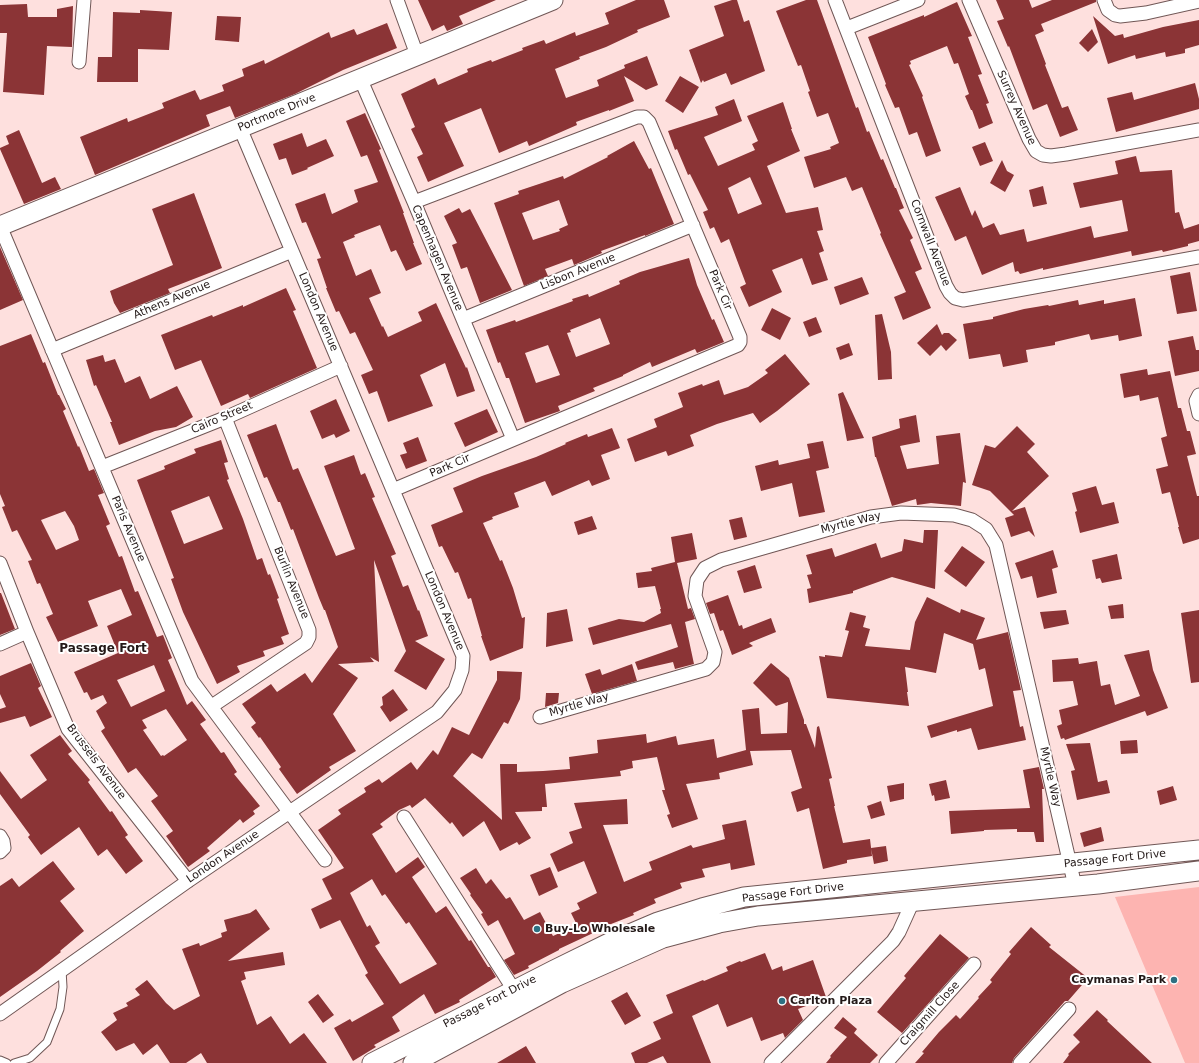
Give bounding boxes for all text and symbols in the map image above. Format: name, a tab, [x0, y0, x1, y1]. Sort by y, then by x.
street label: Surrey Avenue	[994, 69, 1038, 147]
street label: Portmore Drive	[236, 91, 318, 135]
street label: Cornwall Avenue	[907, 198, 953, 288]
street label: Capenhagen Avenue	[409, 203, 465, 313]
street label: Lisbon Avenue	[538, 251, 618, 293]
street label: Park Cir	[706, 268, 734, 312]
street label: London Avenue	[295, 270, 341, 354]
street label: Athens Avenue	[131, 278, 213, 322]
street label: Cairo Street	[189, 399, 255, 437]
street label: Park Cir	[428, 452, 472, 480]
street label: Paris Avenue	[108, 494, 148, 564]
street label: Myrtle Way	[820, 509, 882, 537]
street label: Burlin Avenue	[271, 545, 311, 621]
street label: London Avenue	[421, 569, 467, 653]
district label: Passage Fort	[59, 642, 147, 656]
street label: Myrtle Way	[548, 690, 610, 720]
street label: Brussels Avenue	[64, 722, 128, 802]
street label: Myrtle Way	[1037, 746, 1063, 808]
street label: London Avenue	[184, 828, 262, 886]
street label: Passage Fort Drive	[1063, 847, 1167, 871]
street label: Passage Fort Drive	[741, 880, 845, 906]
place label: Buy-Lo Wholesale	[545, 922, 655, 936]
marker: Buy-Lo Wholesale	[532, 924, 542, 934]
street label: Passage Fort Drive	[441, 973, 539, 1031]
place label: Caymanas Park	[1071, 973, 1166, 987]
marker: Caymanas Park	[1169, 975, 1179, 985]
street label: Craigmill Close	[898, 979, 962, 1049]
place label: Carlton Plaza	[790, 994, 872, 1008]
marker: Carlton Plaza	[777, 996, 787, 1006]

